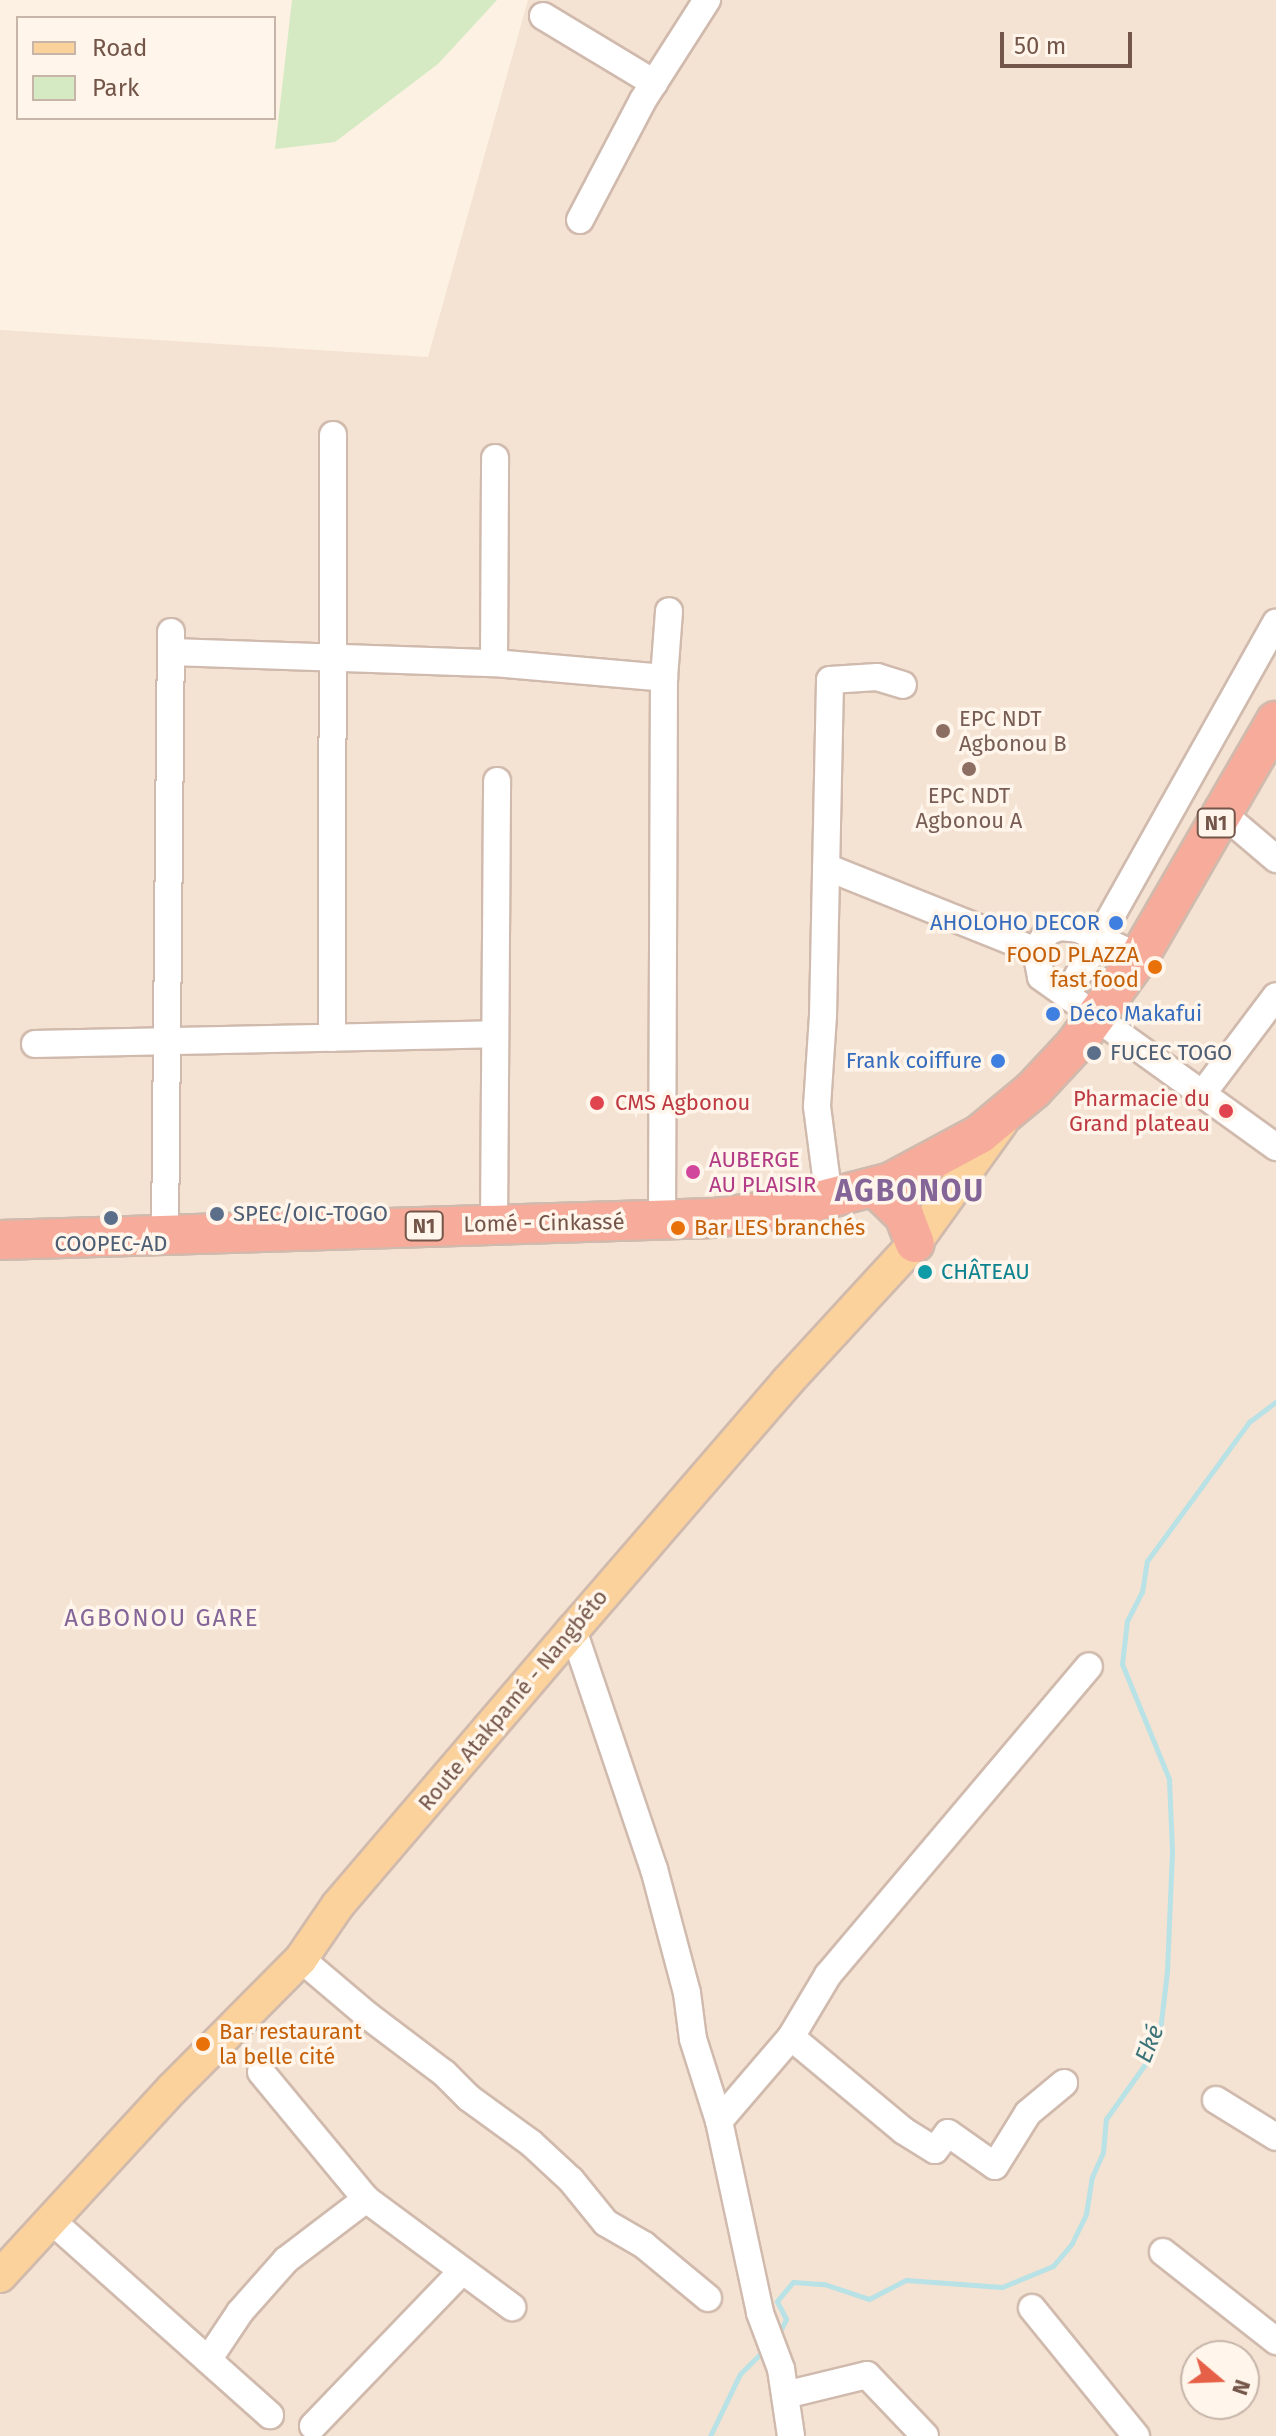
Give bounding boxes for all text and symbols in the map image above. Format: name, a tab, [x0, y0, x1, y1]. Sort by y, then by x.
legend	[16, 16, 276, 120]
scale bar	[1004, 16, 1136, 66]
text: 50 m	[1014, 32, 1066, 60]
text: Road	[92, 34, 147, 62]
text: Park	[92, 74, 139, 102]
place label: EPC NDT Agbonou B	[959, 705, 1067, 756]
marker: EPC NDT Agbonou B	[934, 722, 952, 740]
marker: EPC NDT Agbonou A	[960, 760, 978, 778]
place label: EPC NDT Agbonou A	[916, 782, 1022, 834]
road number: N1	[1196, 807, 1236, 839]
place label: AHOLOHO DECOR	[930, 910, 1100, 936]
marker: AHOLOHO DECOR	[1107, 914, 1125, 932]
place label: FOOD PLAZZA fast food	[1006, 941, 1139, 992]
marker: FOOD PLAZZA fast food	[1146, 958, 1164, 976]
place label: Déco Makafui	[1069, 1001, 1202, 1027]
marker: Déco Makafui	[1044, 1005, 1062, 1023]
place label: FUCEC TOGO	[1110, 1040, 1232, 1066]
marker: FUCEC TOGO	[1085, 1044, 1103, 1062]
place label: Frank coiffure	[846, 1048, 982, 1074]
marker: Frank coiffure	[989, 1052, 1007, 1070]
place label: Pharmacie du Grand plateau	[1069, 1085, 1210, 1136]
place label: CMS Agbonou	[615, 1090, 750, 1116]
marker: CMS Agbonou	[586, 1092, 608, 1114]
marker: Pharmacie du Grand plateau	[1217, 1102, 1235, 1120]
place label: AUBERGE AU PLAISIR	[709, 1146, 816, 1198]
marker: AUBERGE AU PLAISIR	[684, 1163, 702, 1181]
district label: AGBONOU	[835, 1173, 985, 1209]
place label: SPEC/OIC-TOGO	[233, 1201, 388, 1227]
marker: SPEC/OIC-TOGO	[208, 1205, 226, 1223]
street label: Lomé - Cinkassé	[463, 1208, 625, 1238]
marker: COOPEC-AD	[102, 1209, 120, 1227]
road number: N1	[404, 1210, 444, 1242]
place label: Bar LES branchés	[694, 1215, 865, 1241]
marker: Bar LES branchés	[669, 1219, 687, 1237]
place label: COOPEC-AD	[54, 1231, 168, 1257]
place label: CHÂTEAU	[941, 1259, 1030, 1285]
marker: CHÂTEAU	[916, 1263, 934, 1281]
street label: Route Atakpamé - Nangbéto	[413, 1584, 613, 1816]
district label: AGBONOU GARE	[64, 1605, 260, 1633]
place label: Bar restaurant la belle cité	[219, 2018, 362, 2070]
water label: Eké	[1129, 2021, 1171, 2067]
marker: Bar restaurant la belle cité	[194, 2035, 212, 2053]
north arrow	[1180, 2340, 1260, 2420]
text: N	[1226, 2376, 1256, 2399]

